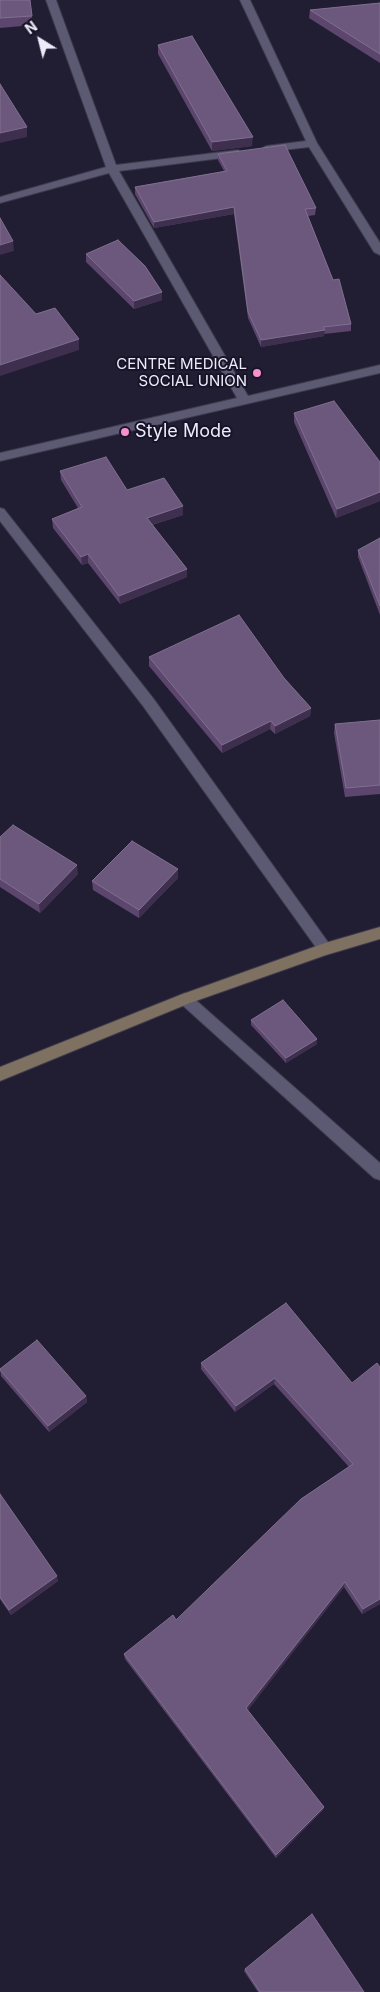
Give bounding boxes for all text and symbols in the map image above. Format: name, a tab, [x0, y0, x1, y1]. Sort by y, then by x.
north arrow	[15, 15, 65, 65]
text: N	[22, 17, 40, 37]
place label: CENTRE MEDICAL SOCIAL UNION	[116, 355, 247, 390]
marker: CENTRE MEDICAL SOCIAL UNION	[251, 367, 263, 379]
place label: Style Mode	[135, 421, 231, 443]
marker: Style Mode	[119, 426, 131, 438]

